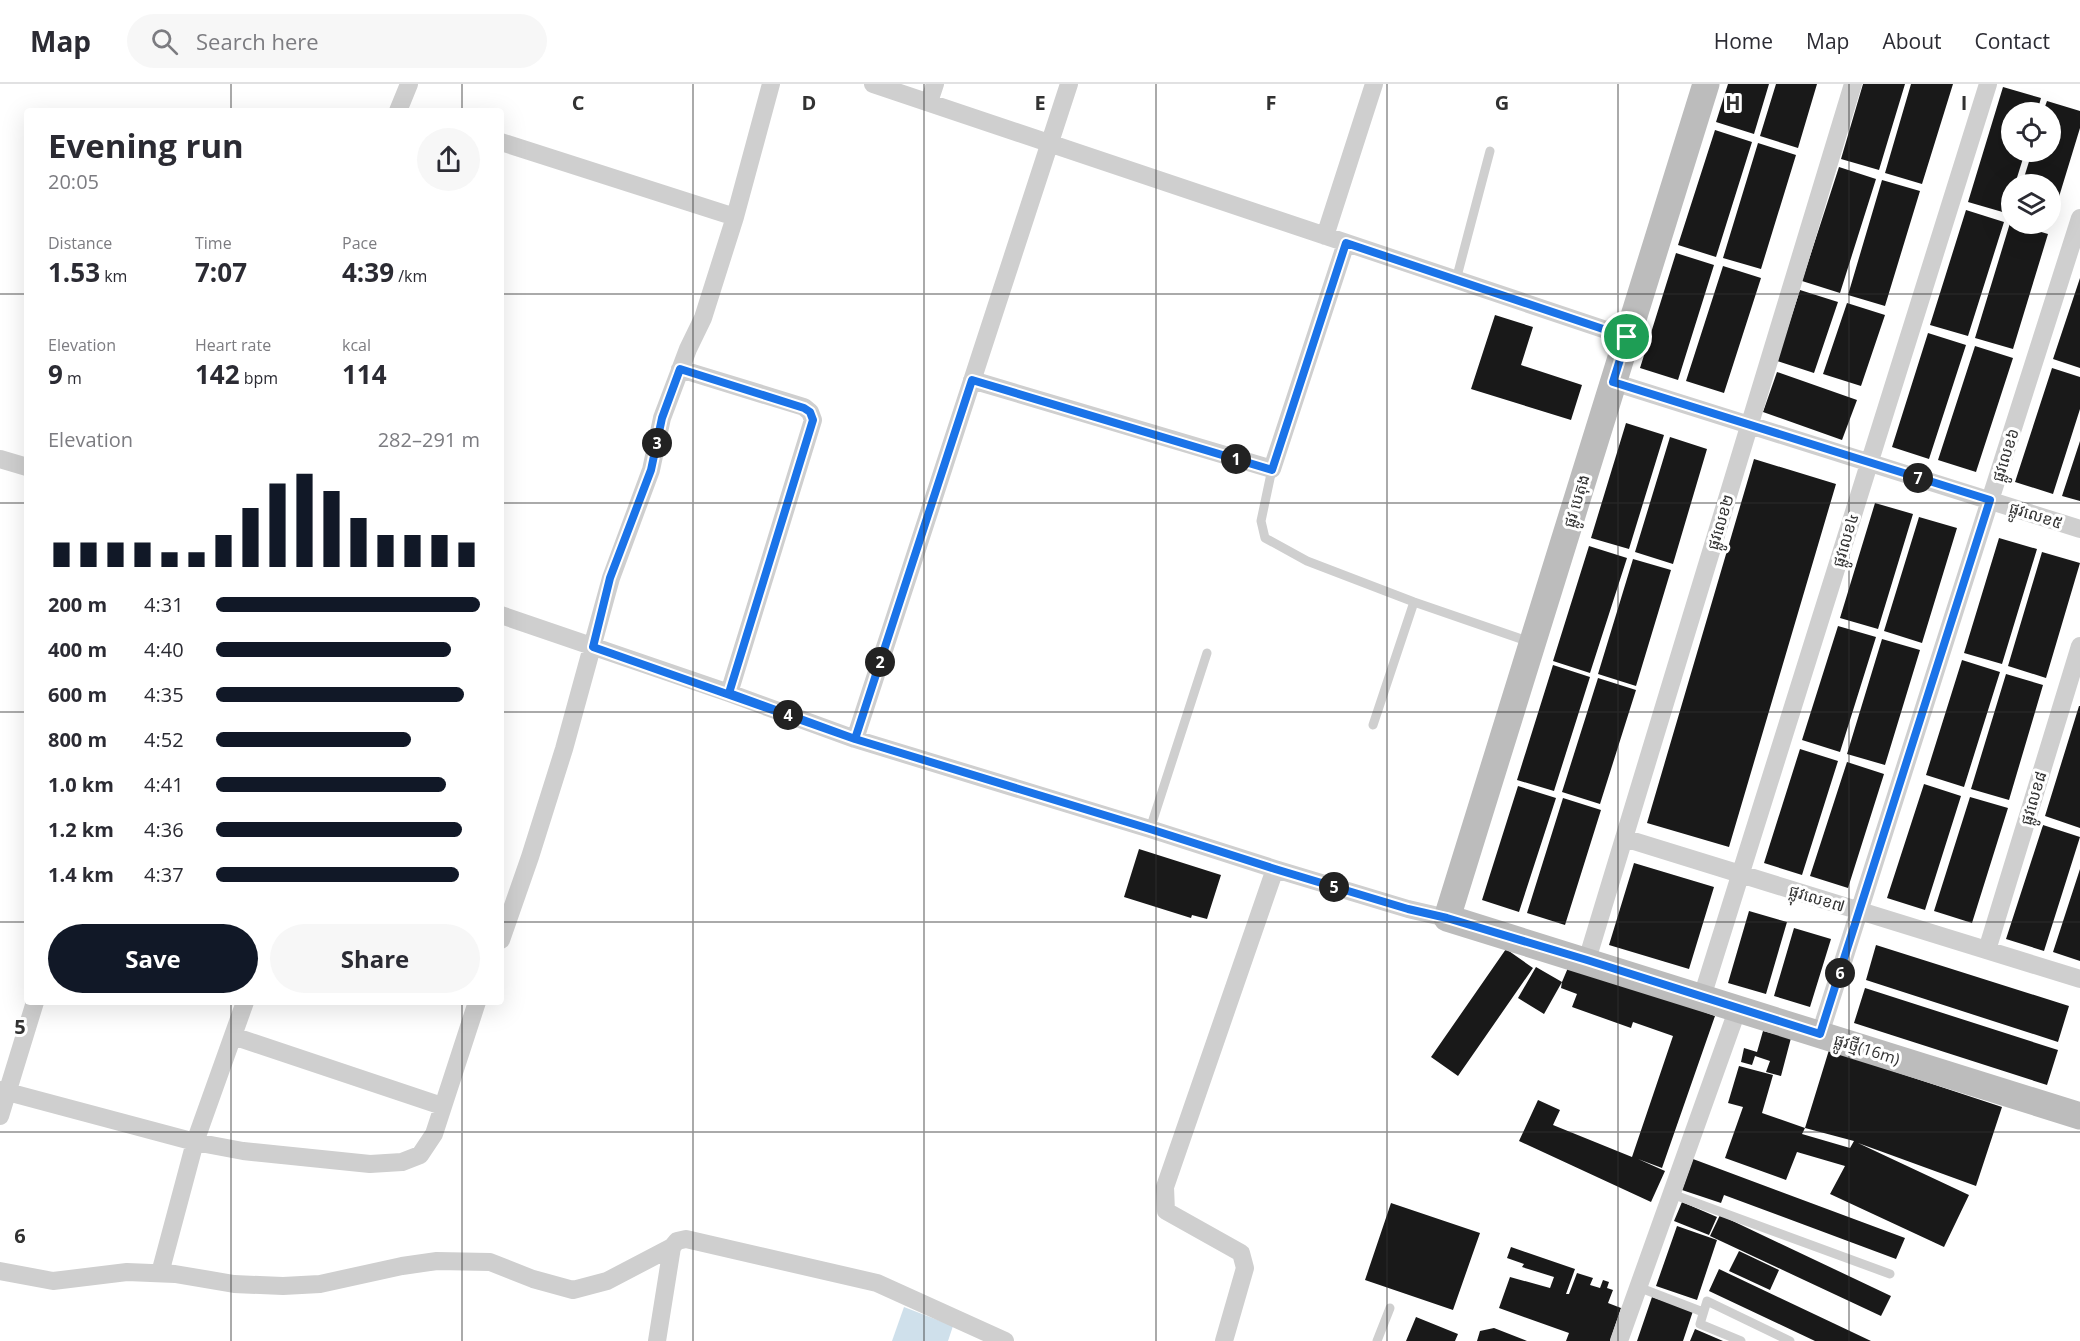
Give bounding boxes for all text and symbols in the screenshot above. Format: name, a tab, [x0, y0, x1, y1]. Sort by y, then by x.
search box	[127, 14, 547, 68]
text: Map	[30, 22, 91, 60]
icon: search	[148, 25, 181, 58]
text: Search here	[196, 26, 319, 56]
text: Home	[1714, 27, 1773, 55]
text: Map	[1806, 27, 1849, 55]
text: About	[1882, 27, 1942, 55]
text: Contact	[1975, 27, 2050, 55]
text: C	[572, 89, 585, 116]
text: D	[802, 89, 816, 116]
text: E	[1034, 89, 1046, 116]
text: F	[1266, 89, 1276, 116]
text: G	[1495, 89, 1509, 116]
text: H	[1725, 89, 1741, 116]
text: I	[1961, 89, 1967, 116]
map controls	[2001, 102, 2061, 234]
button: locate	[2001, 102, 2061, 162]
text: Evening run	[48, 123, 244, 168]
button: share	[417, 128, 480, 191]
text: 20:05	[48, 168, 99, 195]
button: layers	[2001, 174, 2061, 234]
text: Distance	[48, 232, 112, 254]
text: Time	[195, 232, 232, 254]
text: Pace	[342, 232, 377, 254]
text: 1.53	[48, 254, 100, 290]
text: 7:07	[195, 254, 247, 290]
text: 4:39	[342, 254, 394, 290]
text: km	[100, 265, 127, 287]
text: /km	[394, 265, 427, 287]
pin	[1601, 311, 1652, 362]
icon: arrive	[1610, 320, 1643, 353]
text: Elevation	[48, 334, 116, 356]
text: Heart rate	[195, 334, 271, 356]
text: kcal	[342, 334, 371, 356]
text: 9	[48, 356, 63, 392]
text: 142	[195, 356, 240, 392]
text: 114	[342, 356, 387, 392]
text: m	[63, 367, 82, 389]
text: bpm	[240, 367, 278, 389]
street label: ផ្លូវលេខ៦	[1986, 425, 2028, 486]
text: Elevation	[48, 426, 133, 453]
text: 282–291 m	[378, 426, 480, 453]
pin: 3	[642, 428, 672, 458]
text: 3	[652, 432, 662, 454]
pin: 1	[1221, 444, 1251, 474]
text: 1	[1231, 448, 1241, 470]
pin: 7	[1903, 463, 1933, 493]
text: 7	[1913, 467, 1923, 489]
street label: ផ្លូវ បេតុង	[1557, 472, 1598, 531]
street label: ផ្លូវលេខ២	[1701, 492, 1742, 554]
street label: ផ្លូវលេខ៥	[2005, 496, 2066, 538]
street label: ផ្លូវលេខ៤	[1826, 510, 1867, 571]
text: 200 m	[48, 591, 107, 618]
text: 4:31	[144, 591, 184, 618]
text: 400 m	[48, 636, 107, 663]
text: 4:40	[144, 636, 184, 663]
pin: 2	[865, 647, 895, 677]
text: 2	[875, 651, 885, 673]
text: 600 m	[48, 681, 107, 708]
text: 4:35	[144, 681, 184, 708]
pin: 4	[773, 700, 803, 730]
text: 4	[783, 704, 793, 726]
text: 800 m	[48, 726, 107, 753]
text: 4:52	[144, 726, 184, 753]
street label: ផ្លូវលេខ៨	[2014, 768, 2055, 829]
text: 1.0 km	[48, 771, 114, 798]
text: 4:41	[144, 771, 184, 798]
text: 1.2 km	[48, 816, 114, 843]
text: 4:36	[144, 816, 184, 843]
text: 1.4 km	[48, 861, 114, 888]
text: 4:37	[144, 861, 184, 888]
pin: 5	[1319, 872, 1349, 902]
text: 5	[1329, 876, 1339, 898]
street label: ផ្លុវលេខ៧	[1785, 879, 1848, 921]
button: Save	[48, 924, 258, 993]
button: Share	[270, 924, 480, 993]
pin: 6	[1825, 958, 1855, 988]
text: 6	[1835, 962, 1845, 984]
text: 5	[14, 1013, 26, 1040]
street label: ផ្លូវថ្មី(16m)	[1830, 1028, 1903, 1074]
text: 6	[14, 1222, 26, 1249]

